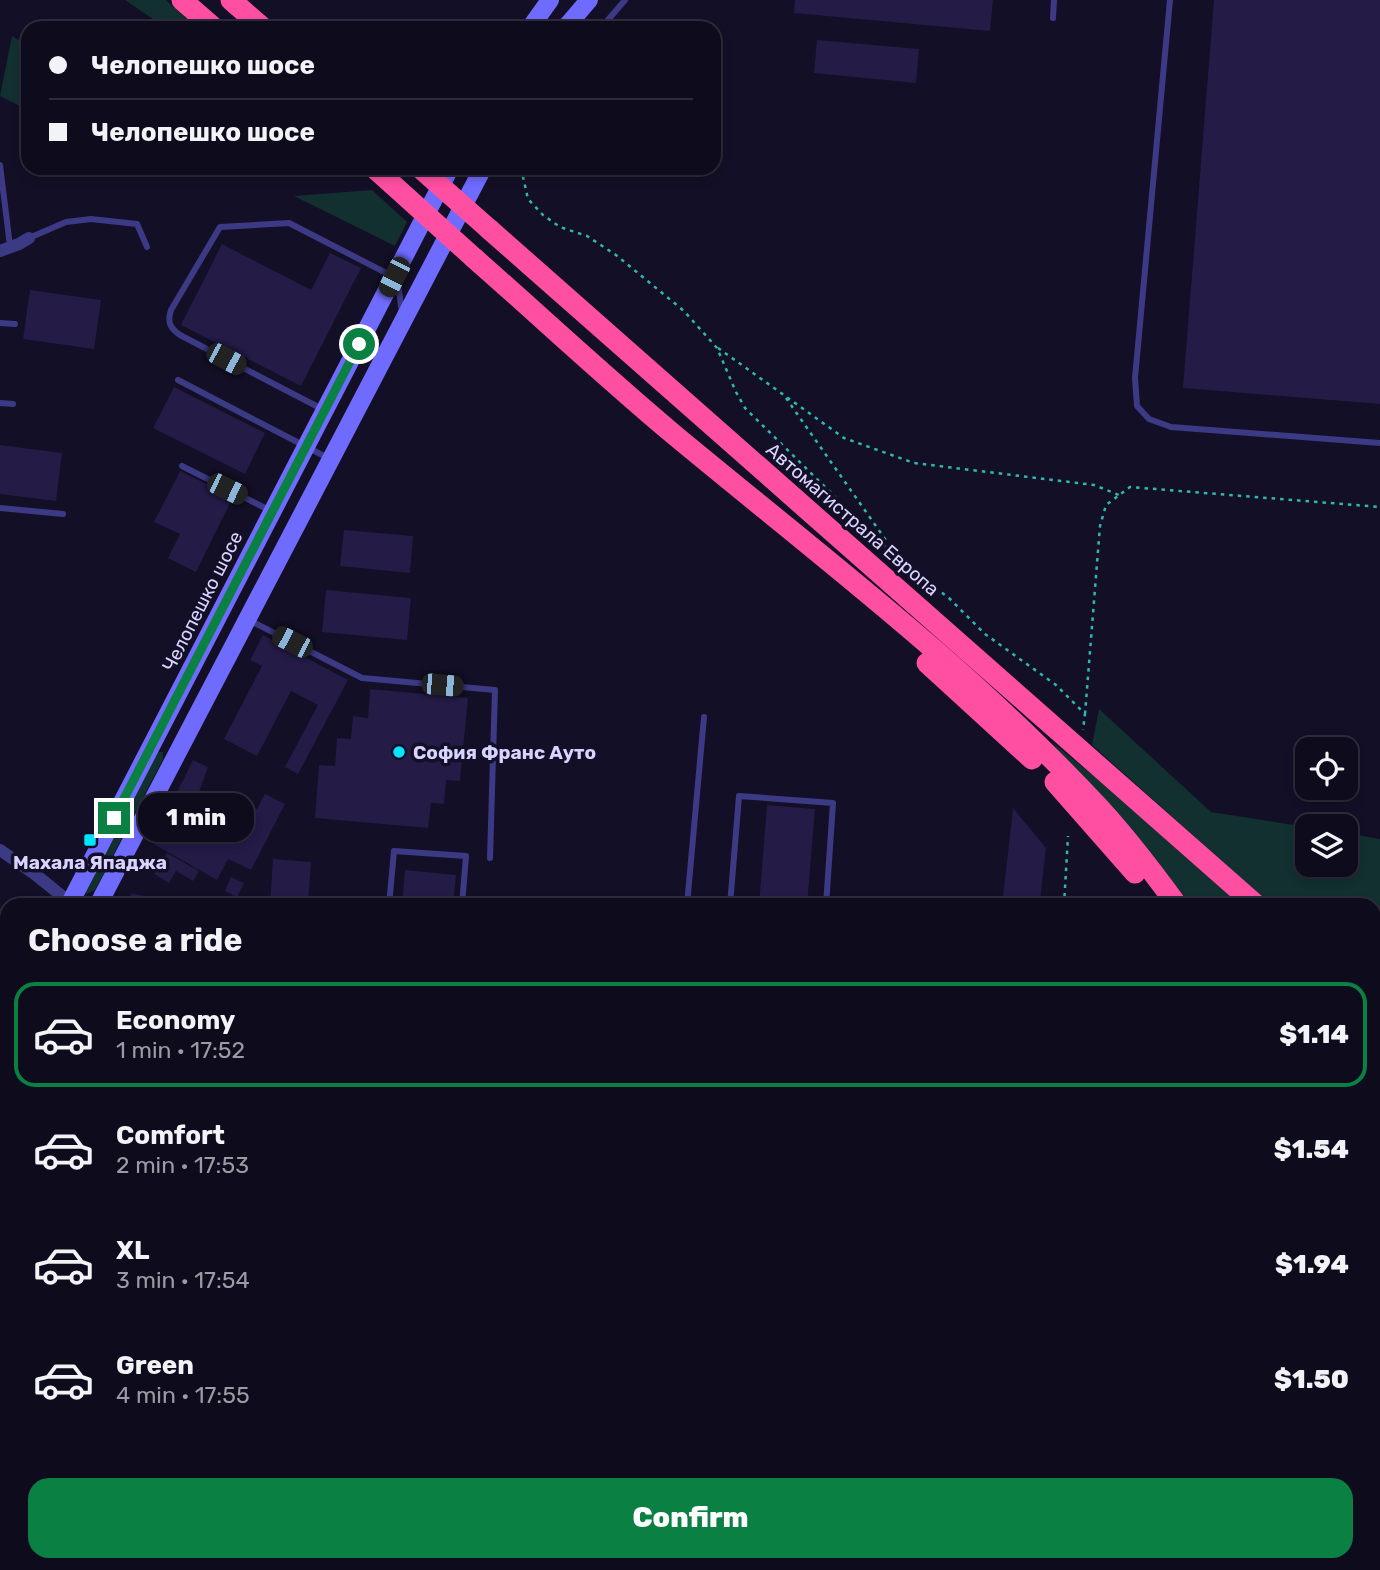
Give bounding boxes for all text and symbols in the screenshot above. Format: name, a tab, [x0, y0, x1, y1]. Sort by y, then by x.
text: Челопешко шосе	[91, 50, 315, 81]
text: Челопешко шосе	[91, 117, 315, 148]
car	[376, 254, 413, 300]
route start	[343, 328, 375, 360]
car	[203, 340, 250, 378]
street label: Автомагистрала Европа	[762, 438, 944, 601]
car	[204, 470, 251, 508]
street label: Челопешко шосе	[157, 527, 248, 675]
car	[269, 623, 316, 661]
car	[421, 673, 464, 697]
map controls	[1295, 737, 1358, 877]
button: locate	[1295, 737, 1358, 800]
place label: София Франс Ауто	[413, 741, 596, 764]
marker: София Франс Ауто	[391, 744, 407, 760]
callout: 1 min	[138, 794, 254, 842]
route end	[98, 802, 130, 834]
text: 1 min	[166, 803, 226, 831]
button: layers	[1295, 814, 1358, 877]
marker: Махала Япаджа	[82, 832, 98, 848]
place label: Махала Япаджа	[13, 851, 167, 874]
text: Choose a ride	[28, 921, 242, 959]
icon: car	[32, 1003, 95, 1066]
text: Economy	[116, 1005, 235, 1036]
text: $1.14	[1279, 1019, 1349, 1050]
text: 1 min · 17:52	[116, 1036, 245, 1064]
icon: car	[32, 1118, 95, 1181]
text: Comfort	[116, 1120, 225, 1151]
text: $1.54	[1274, 1134, 1349, 1165]
text: 2 min · 17:53	[116, 1151, 249, 1179]
icon: car	[32, 1233, 95, 1296]
text: XL	[116, 1235, 149, 1266]
text: $1.94	[1275, 1249, 1349, 1280]
text: 3 min · 17:54	[116, 1266, 250, 1294]
icon: car	[32, 1348, 95, 1411]
text: Green	[116, 1350, 194, 1381]
text: $1.50	[1274, 1364, 1349, 1395]
text: 4 min · 17:55	[116, 1381, 250, 1409]
button: Confirm	[28, 1478, 1353, 1558]

